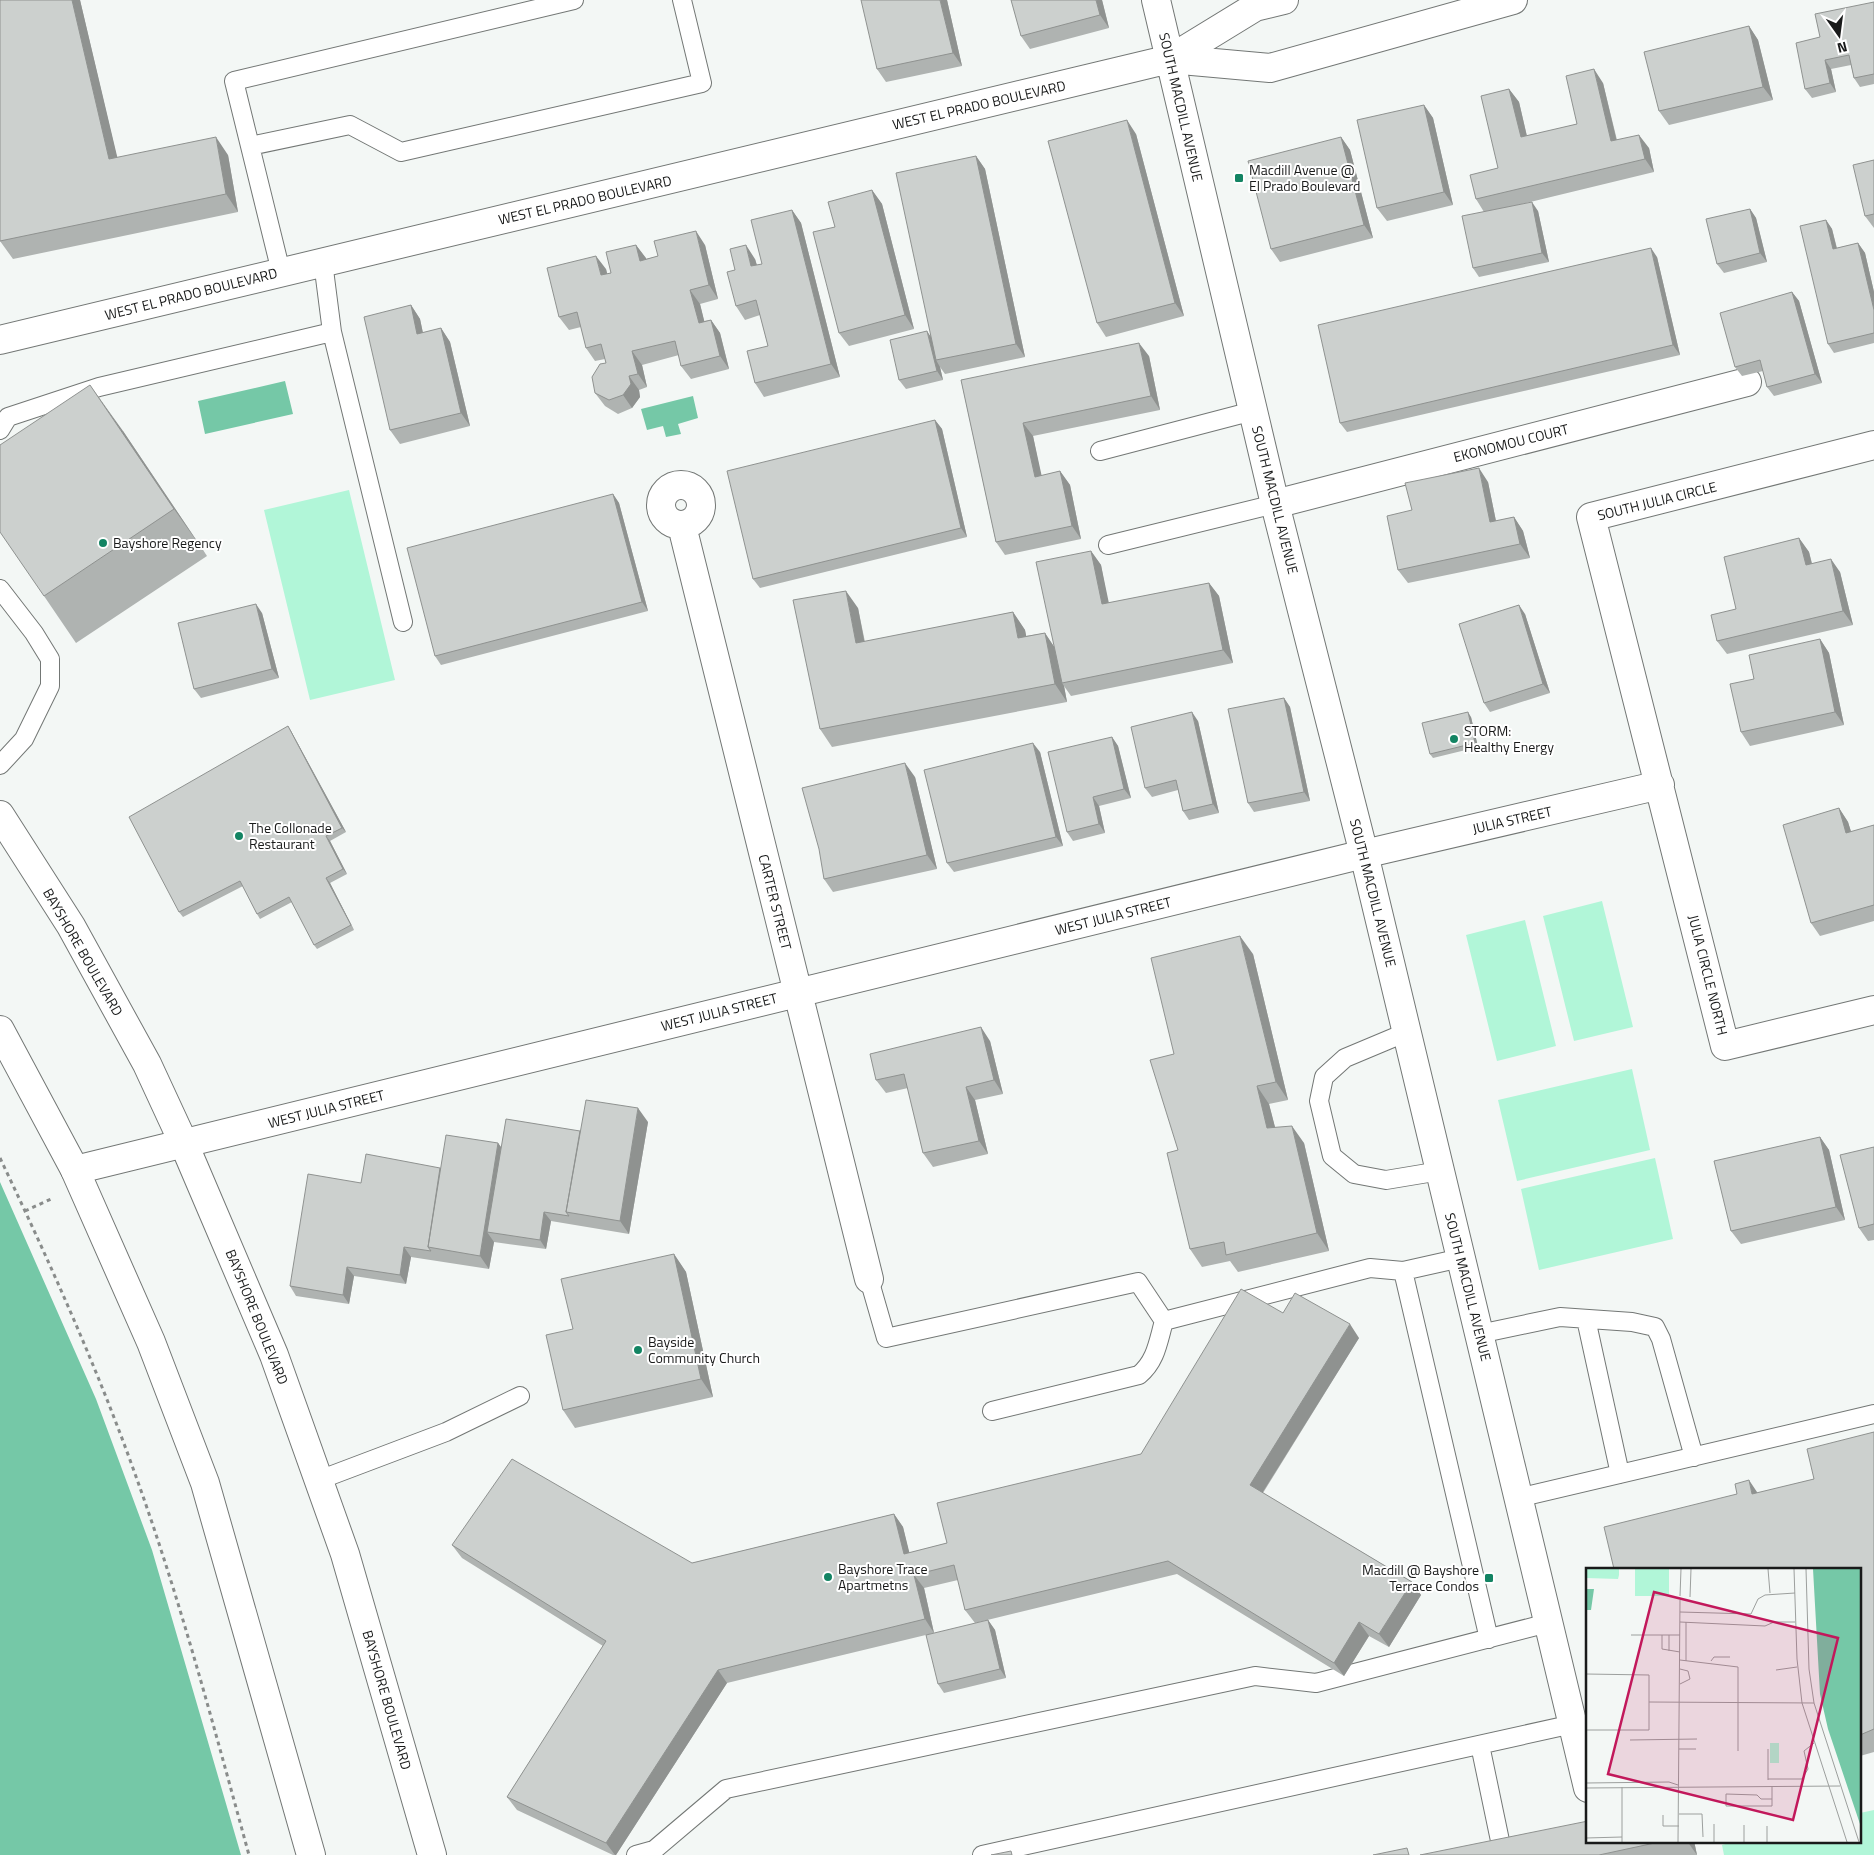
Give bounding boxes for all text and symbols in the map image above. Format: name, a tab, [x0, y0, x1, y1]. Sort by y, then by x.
north arrow	[1814, 10, 1864, 60]
street label: SOUTH MACDILL AVENUE	[1154, 30, 1209, 184]
text: N	[1835, 37, 1850, 59]
street label: WEST EL PRADO BOULEVARD	[890, 74, 1068, 135]
place label: Macdill Avenue @ El Prado Boulevard	[1249, 159, 1360, 196]
street label: WEST EL PRADO BOULEVARD	[496, 169, 674, 230]
marker: Macdill Avenue @ El Prado Boulevard	[1233, 172, 1245, 184]
street label: WEST EL PRADO BOULEVARD	[102, 262, 279, 325]
street label: EKONOMOU COURT	[1451, 418, 1571, 467]
street label: SOUTH MACDILL AVENUE	[1247, 423, 1304, 577]
street label: SOUTH JULIA CIRCLE	[1595, 475, 1719, 525]
place label: Bayshore Regency	[113, 532, 222, 553]
marker: Bayshore Regency	[97, 537, 109, 549]
place label: STORM: Healthy Energy	[1464, 720, 1554, 757]
marker: STORM: Healthy Energy	[1448, 733, 1460, 745]
street label: JULIA STREET	[1470, 800, 1554, 839]
street label: SOUTH MACDILL AVENUE	[1345, 816, 1402, 970]
place label: The Collonade Restaurant	[249, 817, 332, 854]
marker: The Collonade Restaurant	[233, 830, 245, 842]
street label: CARTER STREET	[753, 852, 798, 952]
street label: BAYSHORE BOULEVARD	[38, 884, 129, 1019]
street label: WEST JULIA STREET	[1053, 891, 1174, 940]
street label: JULIA CIRCLE NORTH	[1683, 912, 1734, 1037]
street label: WEST JULIA STREET	[659, 987, 780, 1036]
street label: WEST JULIA STREET	[266, 1084, 387, 1133]
street label: SOUTH MACDILL AVENUE	[1440, 1210, 1497, 1364]
street label: BAYSHORE BOULEVARD	[221, 1246, 294, 1388]
place label: Bayside Community Church	[648, 1331, 760, 1368]
marker: Bayside Community Church	[632, 1344, 644, 1356]
place label: Bayshore Trace Apartmetns	[838, 1558, 928, 1595]
place label: Macdill @ Bayshore Terrace Condos	[1362, 1559, 1479, 1596]
inset map	[1586, 1568, 1862, 1842]
marker: Bayshore Trace Apartmetns	[822, 1571, 834, 1583]
marker: Macdill @ Bayshore Terrace Condos	[1483, 1572, 1495, 1584]
street label: BAYSHORE BOULEVARD	[358, 1628, 417, 1772]

